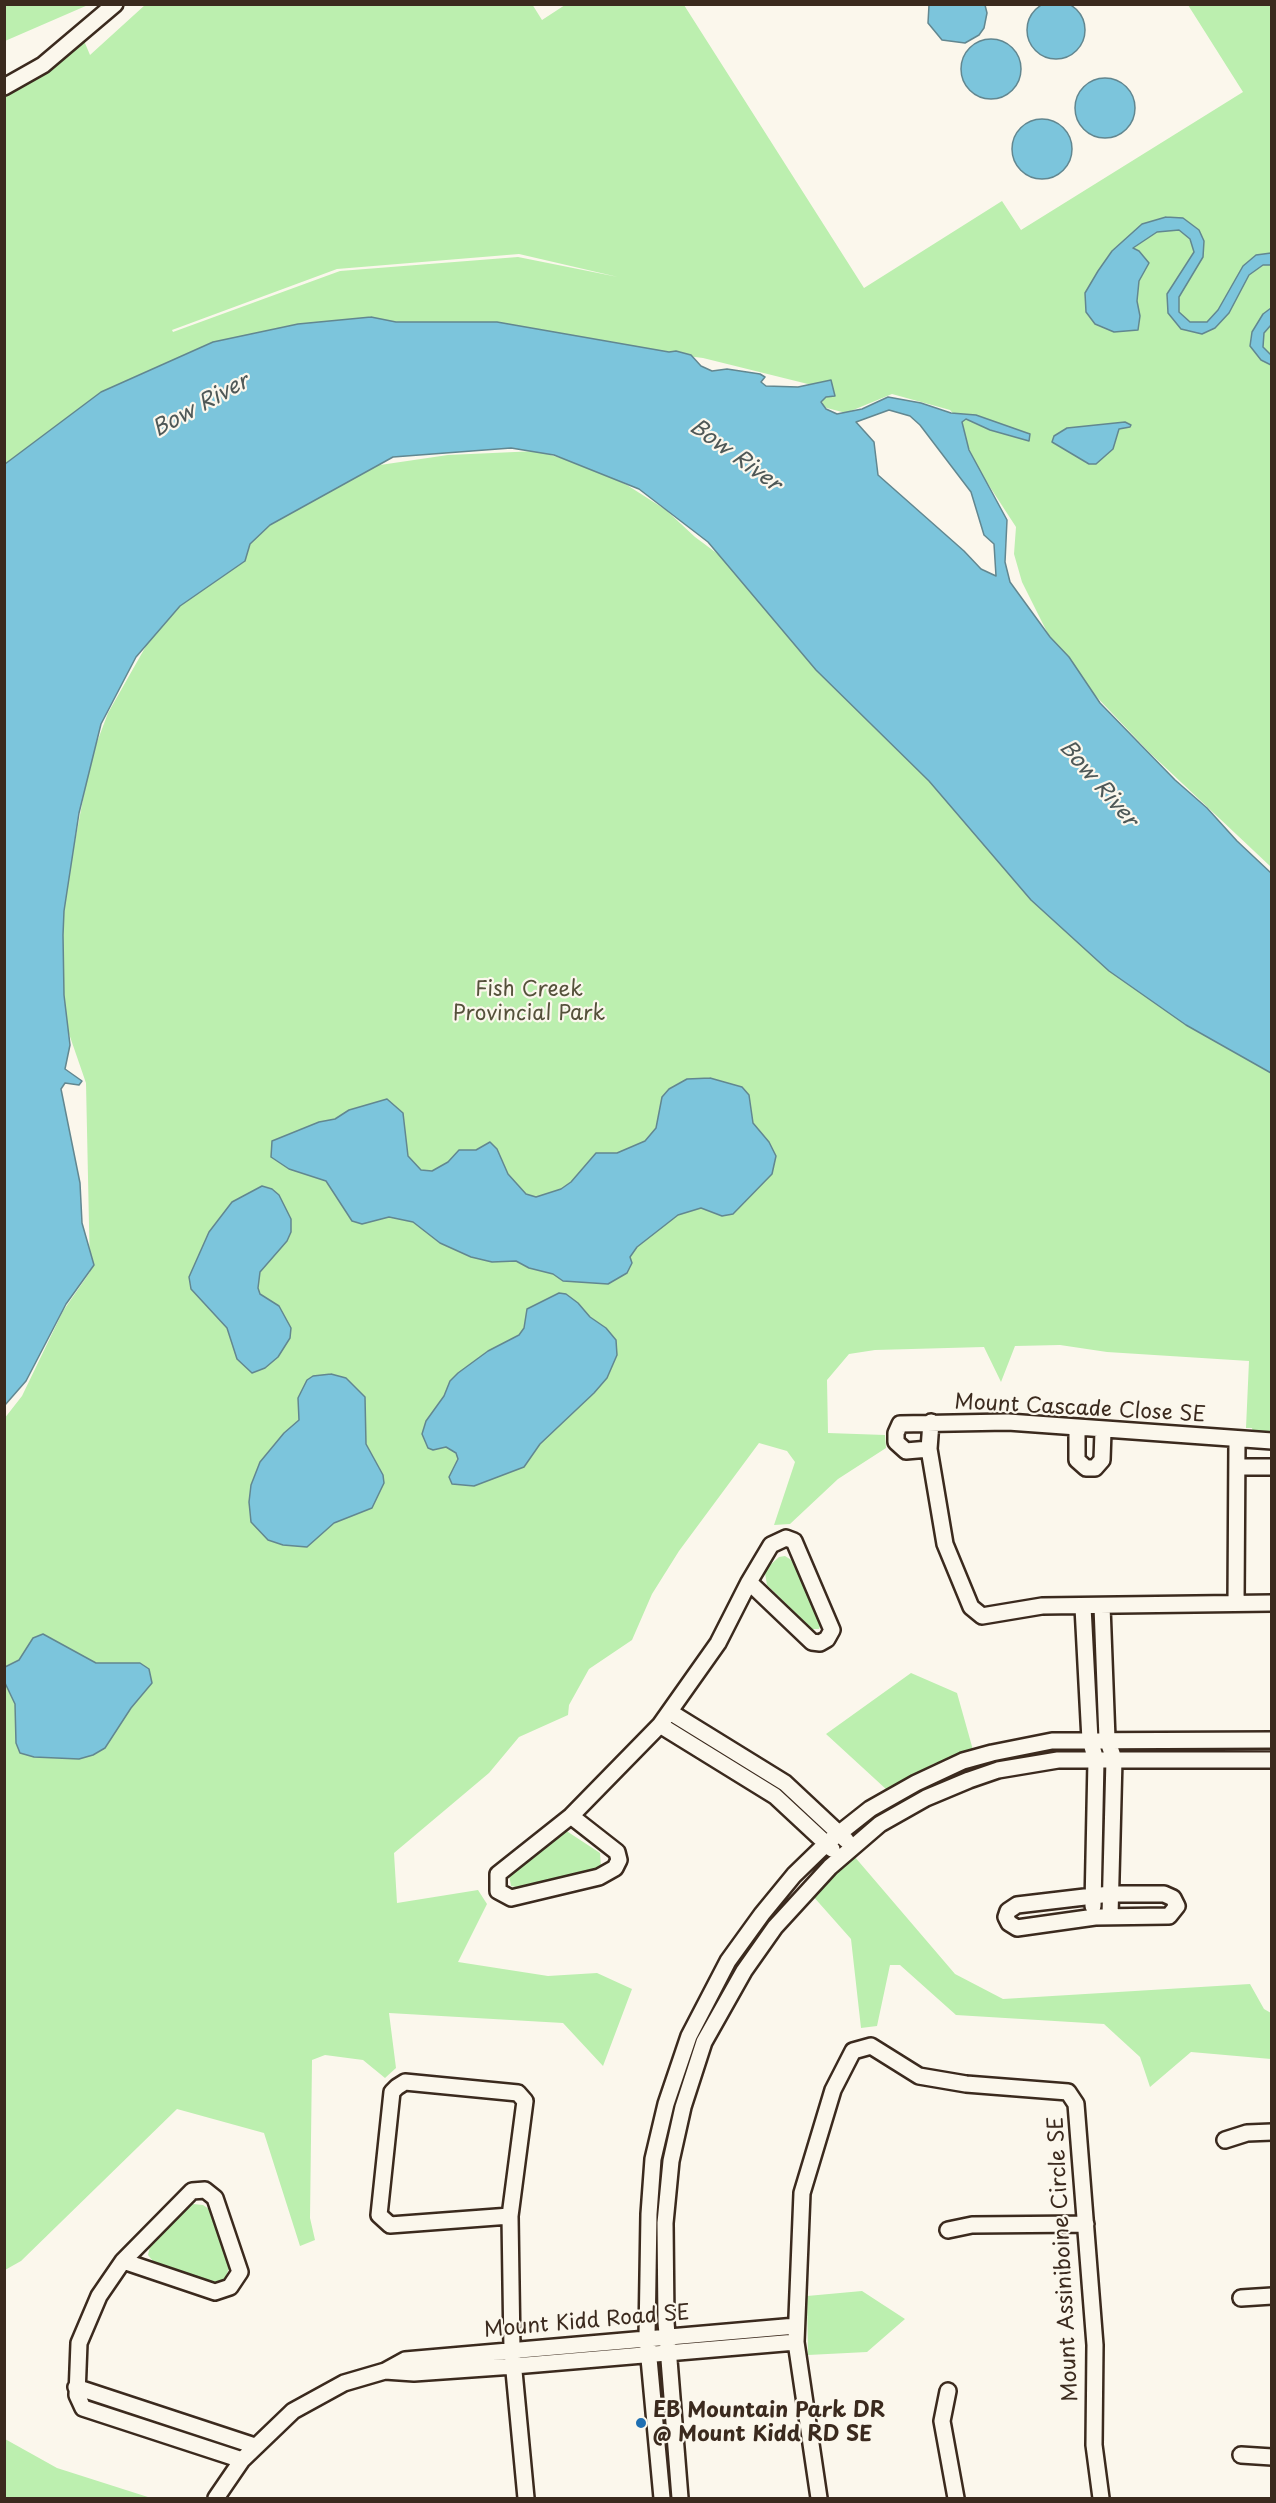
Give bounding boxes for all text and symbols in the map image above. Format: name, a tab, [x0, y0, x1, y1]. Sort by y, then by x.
water label: Bow River	[148, 369, 254, 443]
water label: Bow River	[684, 414, 786, 498]
water label: Bow River	[1053, 735, 1143, 833]
park label: Fish Creek Provincial Park	[453, 977, 605, 1027]
street label: Mount Cascade Close SE	[954, 1390, 1206, 1428]
street label: Mount Assiniboine Circle SE	[1044, 2116, 1084, 2402]
street label: Mount Kidd Road SE	[483, 2300, 691, 2344]
place label: EB Mountain Park DR @ Mount Kidd RD SE	[653, 2398, 885, 2448]
marker: EB Mountain Park DR @ Mount Kidd RD SE	[634, 2416, 648, 2430]

